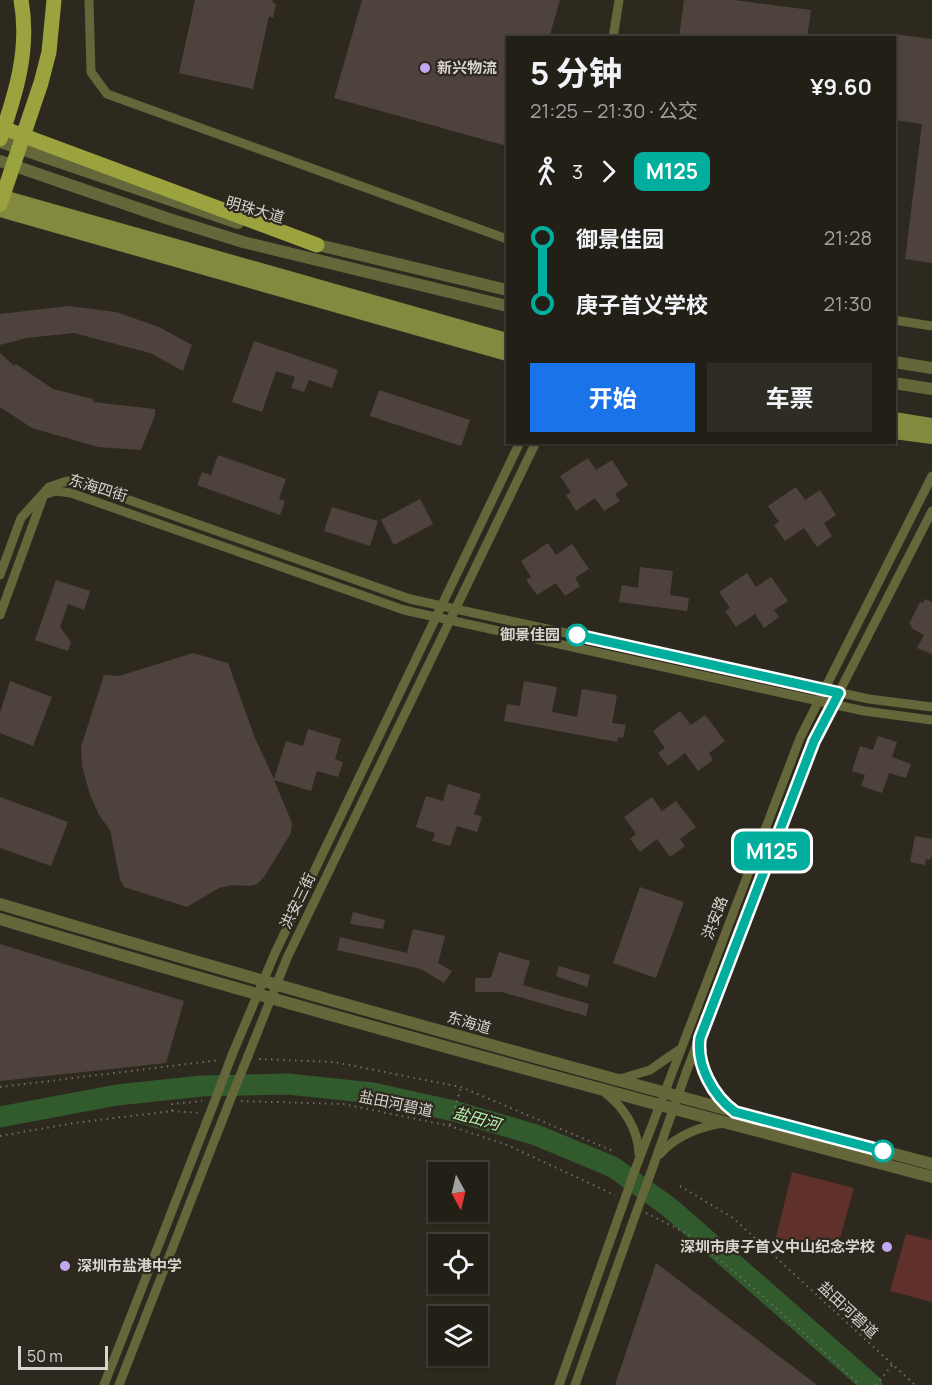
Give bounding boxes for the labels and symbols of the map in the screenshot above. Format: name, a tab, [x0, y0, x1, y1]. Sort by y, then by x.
place label: 新兴物流	[437, 57, 497, 78]
marker: 新兴物流	[418, 61, 432, 75]
street label: 明珠大道	[223, 191, 287, 228]
street label: 东海四街	[66, 469, 130, 506]
place label: 御景佳园	[500, 624, 560, 645]
marker: 御景佳园	[566, 624, 588, 646]
line badge: M125	[730, 832, 814, 870]
street label: 洪安三街	[275, 869, 320, 932]
street label: 洪安路	[697, 893, 732, 943]
street label: 东海道	[445, 1006, 494, 1039]
street label: 盐田河碧道	[357, 1085, 435, 1122]
water label: 盐田河	[451, 1101, 506, 1136]
unlabelled marker	[872, 1140, 894, 1162]
north arrow	[428, 1162, 488, 1222]
place label: 深圳市庚子首义中山纪念学校	[680, 1236, 875, 1257]
marker: 深圳市庚子首义中山纪念学校	[880, 1240, 894, 1254]
place label: 深圳市盐港中学	[77, 1255, 182, 1276]
marker: 深圳市盐港中学	[58, 1259, 72, 1273]
street label: 盐田河碧道	[814, 1276, 883, 1343]
scale bar	[18, 1343, 108, 1370]

